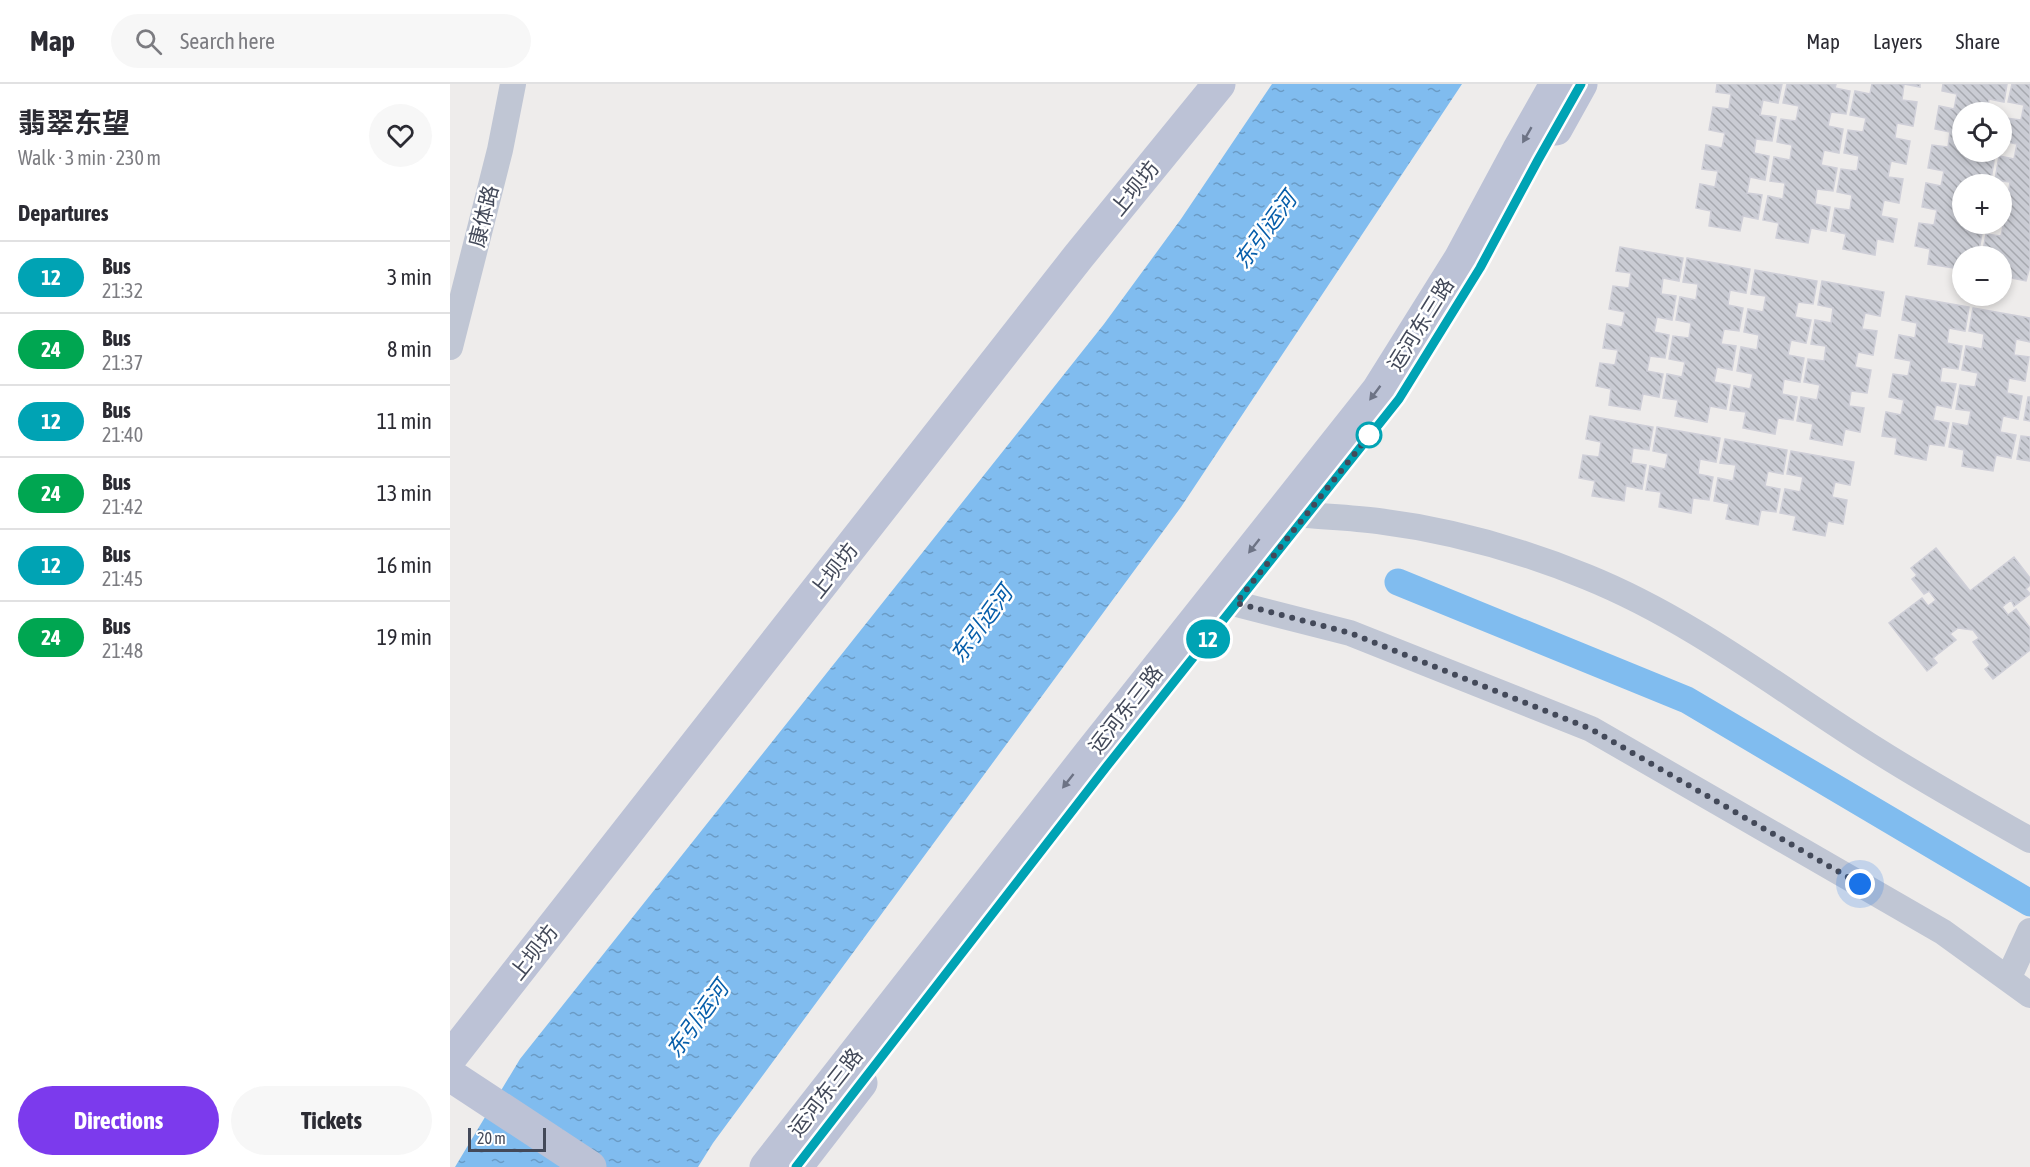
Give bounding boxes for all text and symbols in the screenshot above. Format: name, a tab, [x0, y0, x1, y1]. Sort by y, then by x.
search box	[111, 14, 531, 68]
text: Map	[30, 25, 75, 57]
icon: search	[132, 25, 165, 58]
text: Search here	[180, 28, 275, 54]
text: Map	[1806, 29, 1840, 53]
text: Layers	[1873, 29, 1923, 53]
text: Share	[1956, 29, 2000, 53]
map controls	[1952, 102, 2012, 306]
button: locate	[1952, 102, 2012, 162]
button: heart	[369, 104, 432, 167]
text: 翡翠东望	[18, 107, 130, 139]
one-way arrow	[1522, 127, 1532, 144]
text: Walk · 3 min · 230 m	[18, 146, 161, 169]
street label: 上坝坊	[1105, 156, 1163, 220]
button: +	[1952, 174, 2012, 234]
street label: 康体路	[464, 183, 502, 249]
water label: 东引运河	[1229, 184, 1304, 273]
text: Departures	[18, 200, 108, 226]
button: −	[1952, 246, 2012, 306]
text: Bus	[102, 253, 131, 279]
text: 3 min	[387, 264, 432, 290]
text: 12	[41, 265, 61, 289]
street label: 运河东三路	[1382, 273, 1458, 375]
text: 21:32	[102, 279, 143, 302]
text: Bus	[102, 325, 131, 351]
text: 8 min	[387, 336, 432, 362]
text: 24	[41, 337, 61, 361]
text: 21:37	[102, 351, 143, 374]
one-way arrow	[1369, 385, 1381, 401]
text: Bus	[102, 397, 131, 423]
text: 11 min	[377, 408, 432, 434]
text: 12	[41, 409, 61, 433]
unlabelled marker	[1356, 422, 1382, 448]
text: 21:40	[102, 423, 143, 446]
text: Bus	[102, 469, 131, 495]
text: 13 min	[377, 480, 432, 506]
text: 24	[41, 481, 61, 505]
text: 21:42	[102, 495, 143, 518]
street label: 上坝坊	[804, 538, 862, 602]
one-way arrow	[1248, 538, 1261, 554]
text: Bus	[102, 541, 131, 567]
text: 16 min	[377, 552, 432, 578]
text: 12	[41, 553, 61, 577]
text: 21:45	[102, 567, 143, 590]
water label: 东引运河	[945, 578, 1020, 667]
text: Bus	[102, 613, 131, 639]
line badge: 12	[1181, 620, 1235, 658]
text: 19 min	[377, 624, 432, 650]
text: 24	[41, 625, 61, 649]
text: 12	[1198, 627, 1218, 651]
text: 21:48	[102, 639, 143, 662]
street label: 运河东三路	[1083, 660, 1167, 758]
one-way arrow	[1062, 774, 1074, 789]
your location	[1845, 869, 1875, 899]
street label: 上坝坊	[504, 920, 562, 984]
water label: 东引运河	[661, 973, 736, 1062]
street label: 运河东三路	[783, 1043, 867, 1141]
button: Directions	[18, 1086, 219, 1155]
button: Tickets	[231, 1086, 432, 1155]
scale bar	[468, 1125, 546, 1152]
text: 20 m	[477, 1129, 506, 1147]

